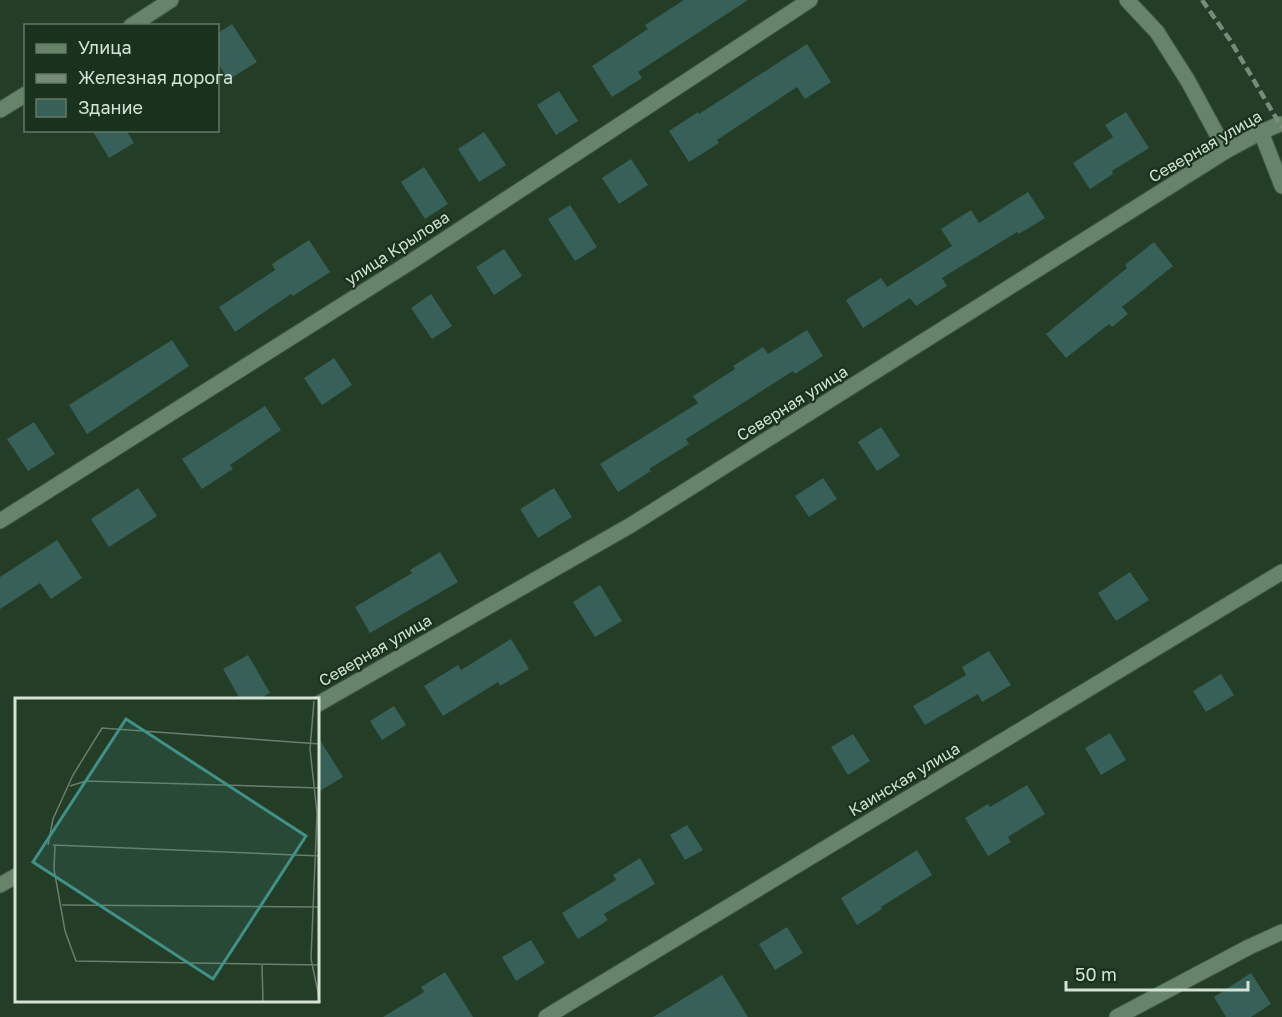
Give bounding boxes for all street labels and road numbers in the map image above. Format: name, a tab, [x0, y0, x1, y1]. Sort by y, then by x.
street label: Северная улица	[1145, 106, 1265, 186]
street label: улица Крылова	[341, 207, 453, 289]
street label: Северная улица	[733, 361, 851, 445]
street label: Северная улица	[315, 610, 435, 690]
street label: Каинская улица	[845, 738, 963, 820]

